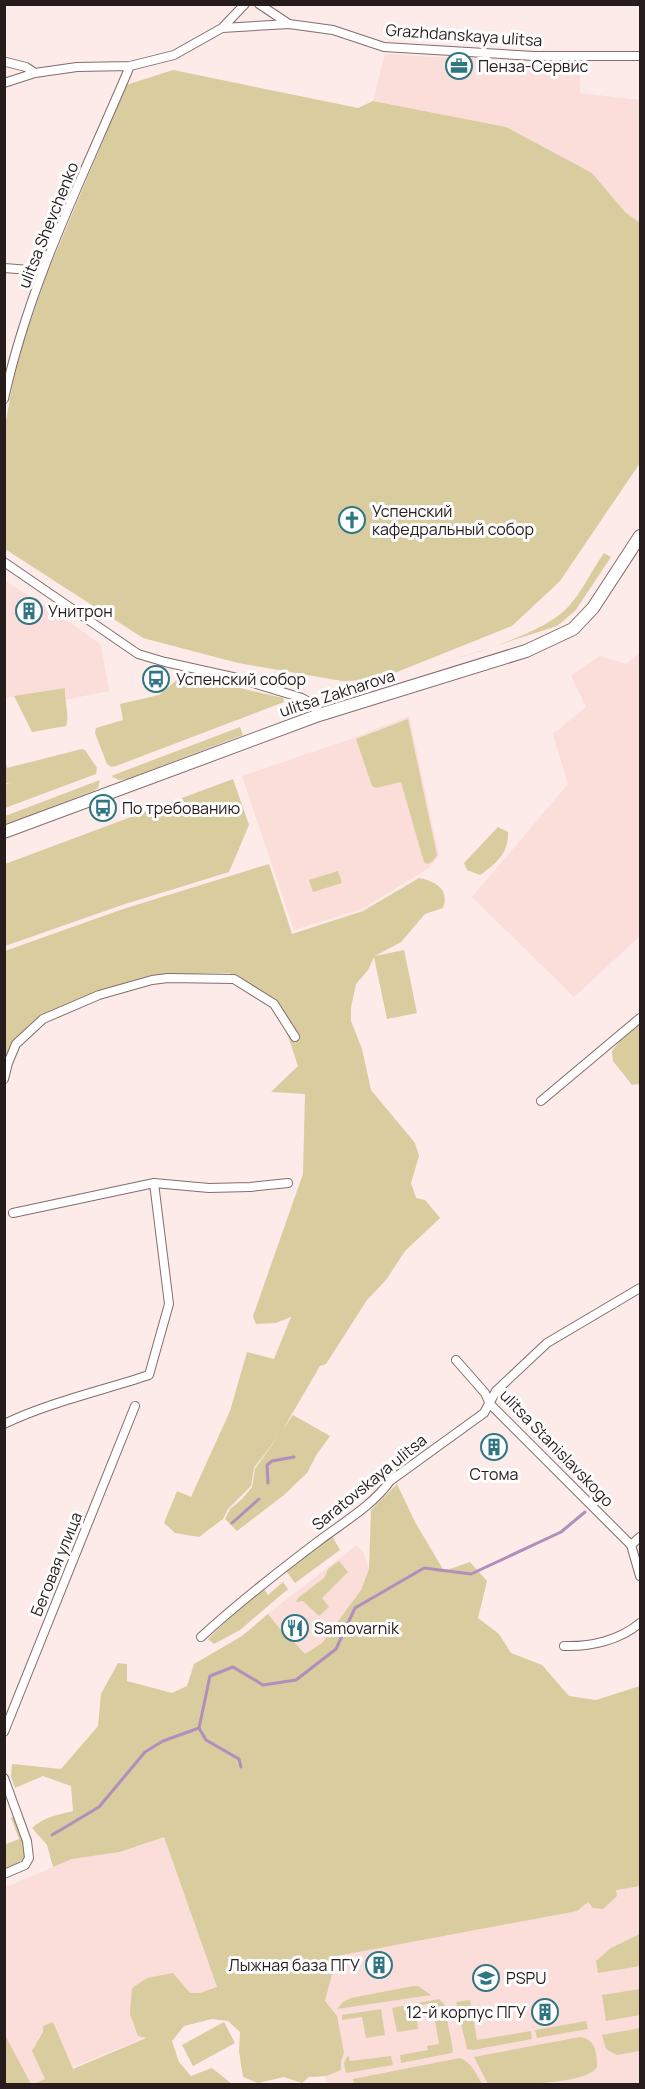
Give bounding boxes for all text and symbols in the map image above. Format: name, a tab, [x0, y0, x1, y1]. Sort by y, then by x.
street label: Grazhdanskaya ulitsa	[385, 19, 543, 51]
office icon: Пенза-Сервис	[444, 51, 474, 81]
place label: Пенза-Сервис	[478, 55, 589, 77]
street label: ulitsa Shevchenko	[13, 159, 83, 291]
place label: Успенский кафедральный собор	[372, 500, 534, 540]
church icon: Успенский кафедральный собор	[337, 505, 367, 535]
building icon: Унитрон	[14, 596, 44, 626]
place label: Унитрон	[48, 600, 113, 622]
bus stop icon: Успенский собор	[141, 664, 171, 694]
street label: ulitsa Zakharova	[276, 664, 398, 722]
place label: Успенский собор	[176, 668, 306, 690]
bus stop icon: По требованию	[88, 793, 118, 823]
place label: По требованию	[122, 797, 240, 819]
street label: ulitsa Stanislavskogo	[495, 1384, 619, 1512]
street label: Saratovskaya ulitsa	[307, 1429, 431, 1535]
building icon: Стома	[479, 1432, 509, 1462]
place label: Стома	[470, 1463, 518, 1485]
street label: Беговая улица	[25, 1509, 87, 1619]
restaurant icon: Samovarnik	[280, 1613, 310, 1643]
place label: Samovarnik	[314, 1617, 400, 1639]
building icon: Лыжная база ПГУ	[364, 1950, 394, 1980]
place label: Лыжная база ПГУ	[229, 1954, 360, 1976]
school or university icon: PSPU	[471, 1963, 501, 1993]
place label: PSPU	[506, 1967, 546, 1989]
building icon: 12-й корпус ПГУ	[530, 1997, 560, 2027]
place label: 12-й корпус ПГУ	[406, 2001, 526, 2023]

